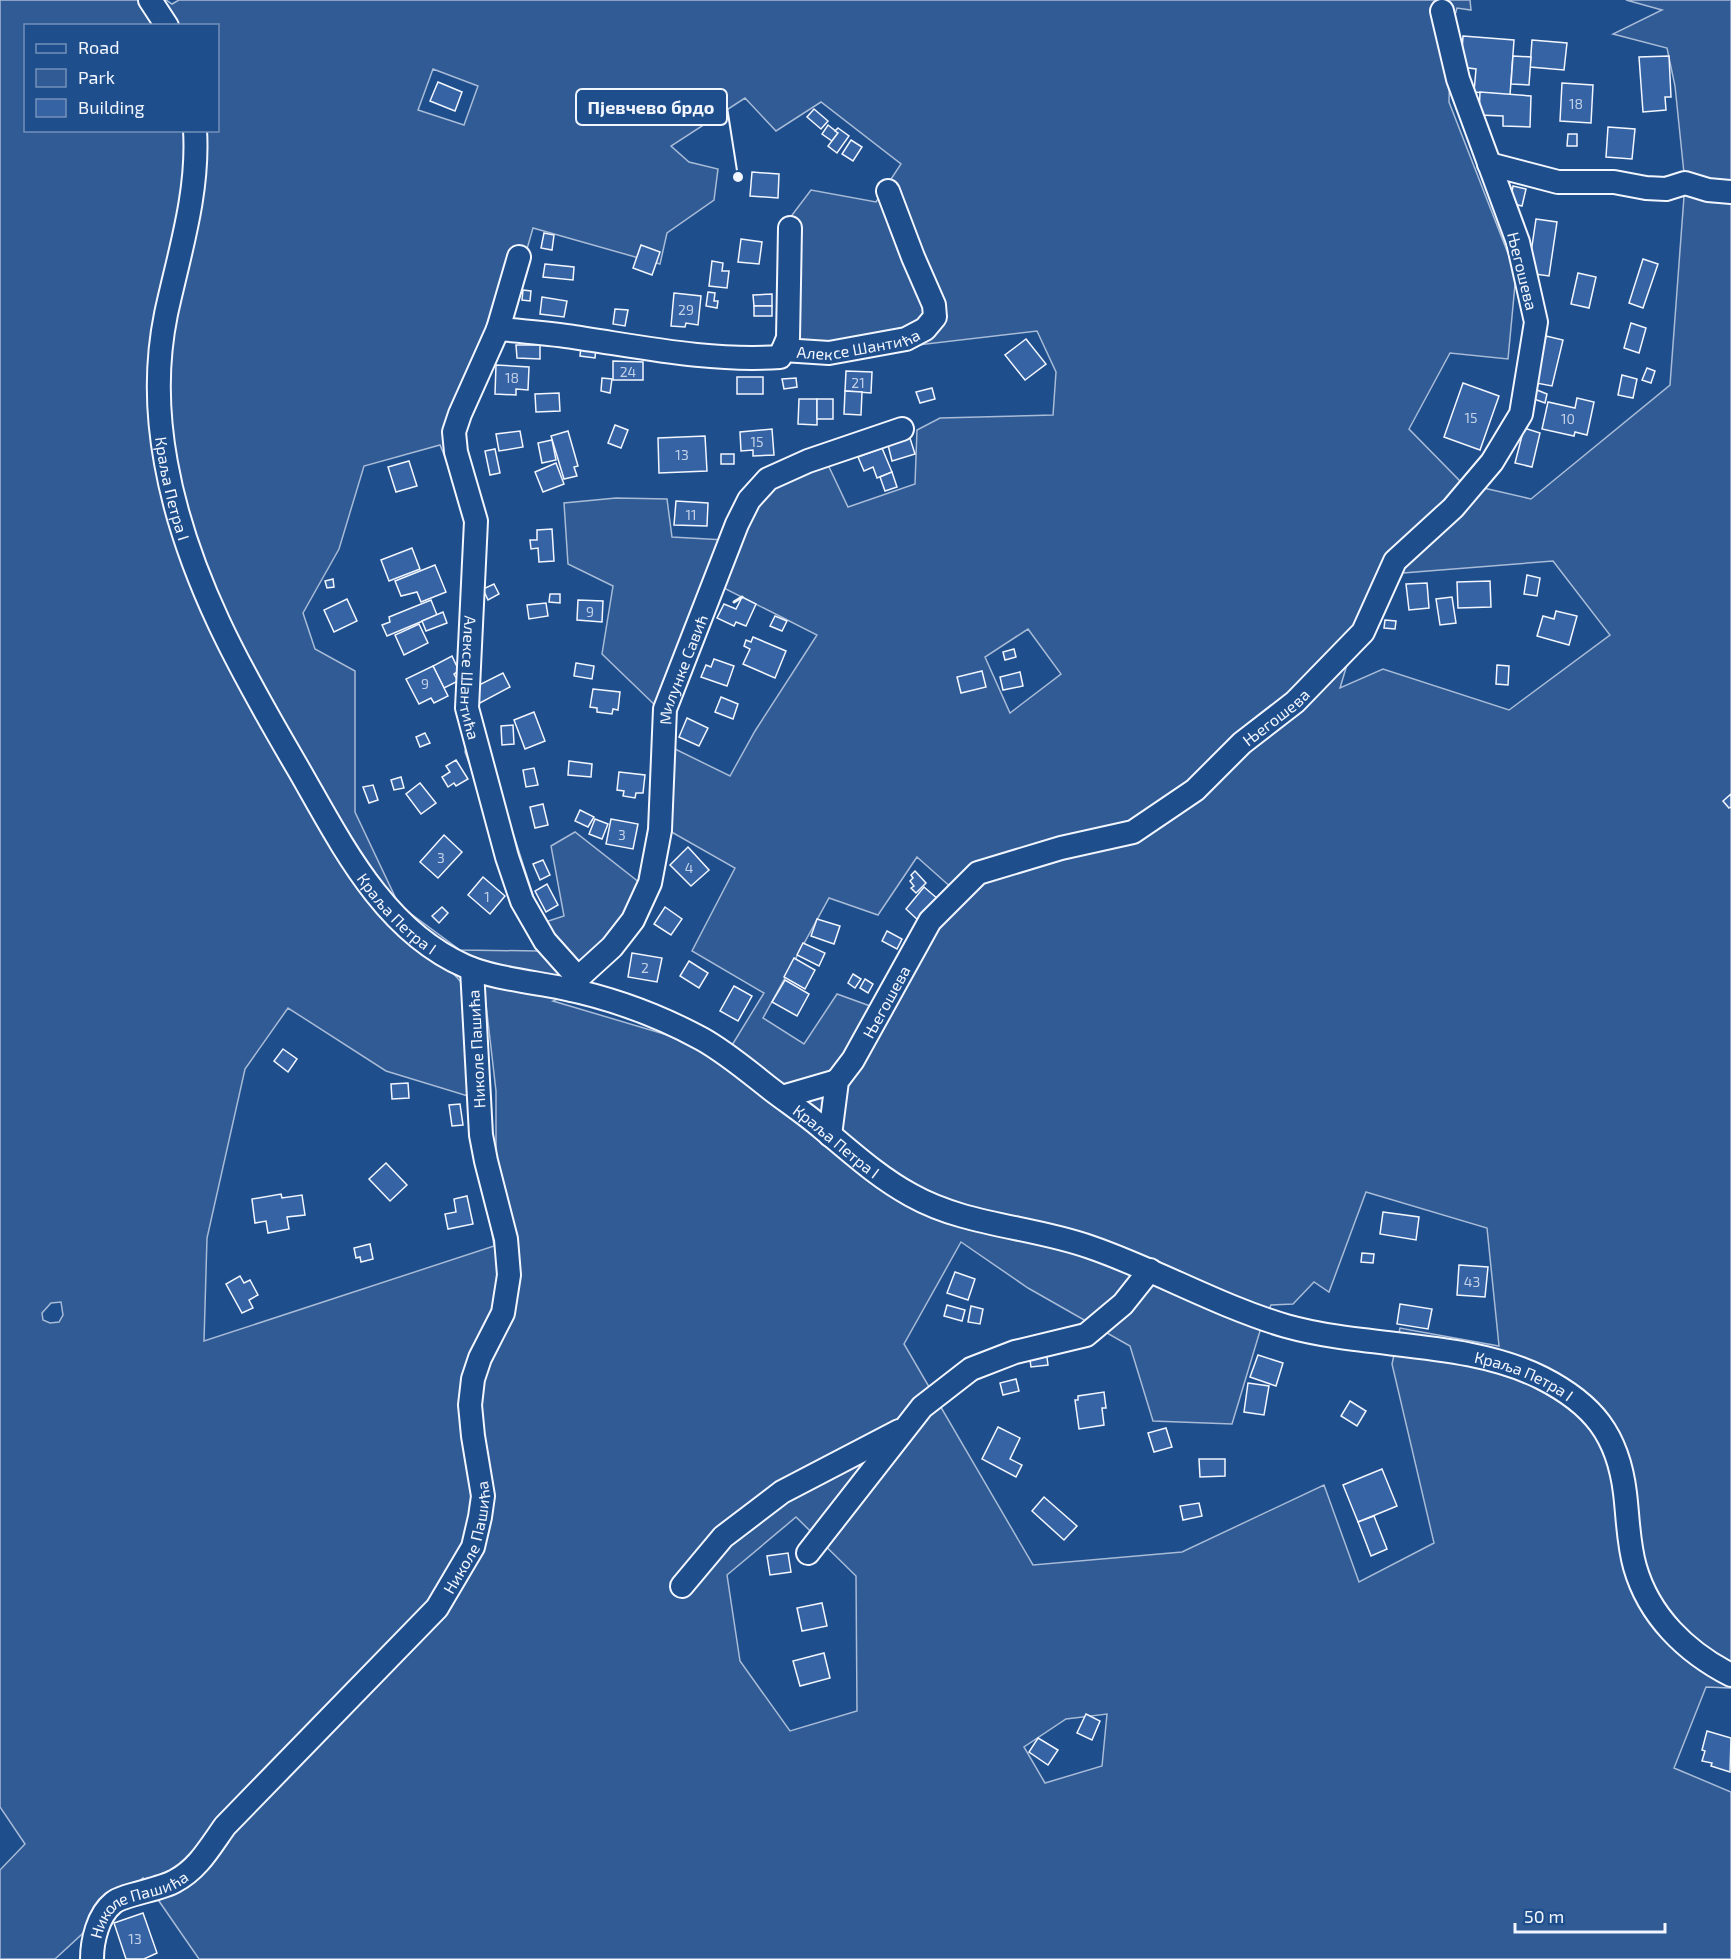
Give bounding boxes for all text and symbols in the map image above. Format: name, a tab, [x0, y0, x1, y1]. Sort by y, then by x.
legend	[24, 24, 219, 132]
text: Road	[78, 36, 119, 58]
text: Park	[78, 66, 115, 88]
callout: Пјевчево брдо	[576, 89, 727, 125]
house number: 18	[1569, 95, 1583, 112]
text: Building	[78, 96, 145, 118]
text: Пјевчево брдо	[588, 96, 714, 118]
street label: Његошева	[1504, 230, 1542, 312]
house number: 29	[678, 301, 694, 318]
street label: Алексе Шантића	[796, 324, 923, 363]
house number: 24	[620, 363, 636, 380]
house number: 18	[505, 369, 519, 386]
house number: 21	[851, 374, 865, 391]
house number: 15	[1464, 409, 1478, 426]
house number: 10	[1561, 410, 1575, 427]
house number: 15	[750, 433, 764, 450]
street label: Краља Петра I	[153, 435, 195, 543]
house number: 13	[675, 446, 689, 463]
house number: 11	[685, 506, 697, 523]
house number: 9	[586, 603, 594, 620]
street label: Милунке Савић	[655, 612, 710, 725]
street label: Алексе Шантића	[457, 615, 484, 741]
house number: 9	[421, 675, 429, 692]
street label: Његошева	[1238, 684, 1313, 749]
house number: 3	[618, 826, 626, 843]
house number: 3	[437, 849, 445, 866]
house number: 4	[685, 859, 693, 876]
street label: Краља Петра I	[354, 869, 441, 958]
house number: 1	[484, 888, 490, 905]
house number: 2	[641, 959, 649, 976]
street label: Његошева	[858, 962, 913, 1041]
street label: Николе Пашића	[463, 989, 489, 1109]
street label: Краља Петра I	[790, 1100, 884, 1181]
house number: 43	[1464, 1273, 1480, 1290]
street label: Краља Петра I	[1473, 1346, 1578, 1404]
street label: Николе Пашића	[438, 1480, 493, 1597]
street label: Николе Пашића	[85, 1866, 191, 1940]
scale bar	[1515, 1896, 1665, 1934]
text: 50 m	[1524, 1905, 1564, 1927]
house number: 13	[128, 1930, 142, 1947]

